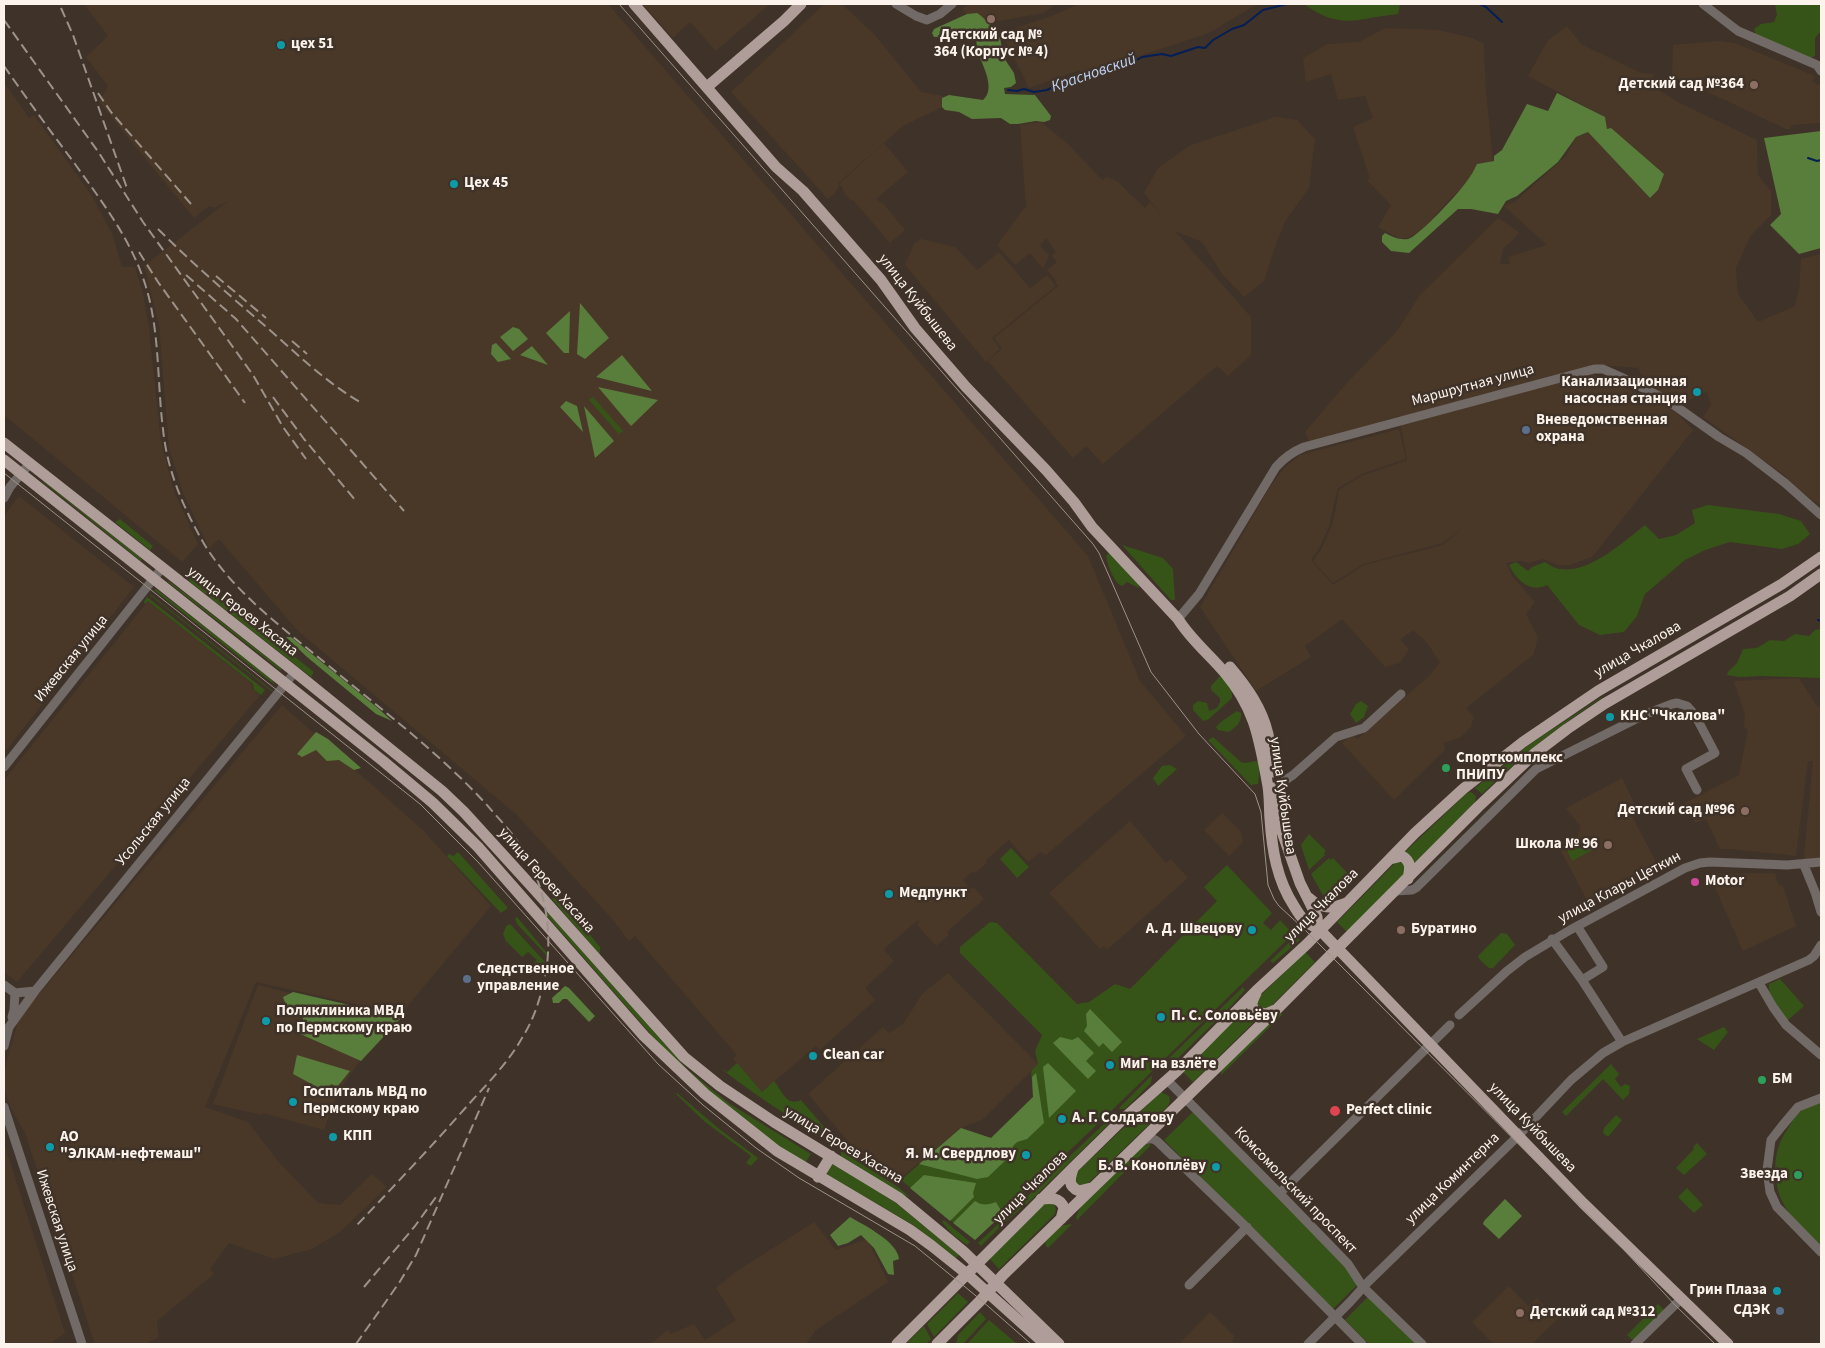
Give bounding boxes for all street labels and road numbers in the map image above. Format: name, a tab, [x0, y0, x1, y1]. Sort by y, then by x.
street label: улица Куйбышева	[873, 251, 961, 355]
street label: Маршрутная улица	[1410, 361, 1536, 411]
street label: улица Героев Хасана	[183, 563, 301, 661]
street label: Ижевская улица	[31, 612, 113, 706]
street label: улица Чкалова	[1591, 618, 1685, 682]
street label: улица Куйбышева	[1265, 736, 1299, 856]
street label: Усольская улица	[113, 774, 195, 870]
street label: улица Героев Хасана	[494, 825, 598, 937]
street label: улица Клары Цеткин	[1556, 848, 1684, 928]
street label: улица Чкалова	[1281, 865, 1363, 947]
street label: улица Куйбышева	[1484, 1079, 1580, 1177]
street label: улица Героев Хасана	[780, 1103, 906, 1189]
street label: Комсомольский проспект	[1230, 1124, 1360, 1258]
street label: улица Коминтерна	[1402, 1130, 1504, 1228]
street label: улица Чкалова	[990, 1147, 1072, 1229]
street label: Ижевская улица	[31, 1167, 81, 1275]

